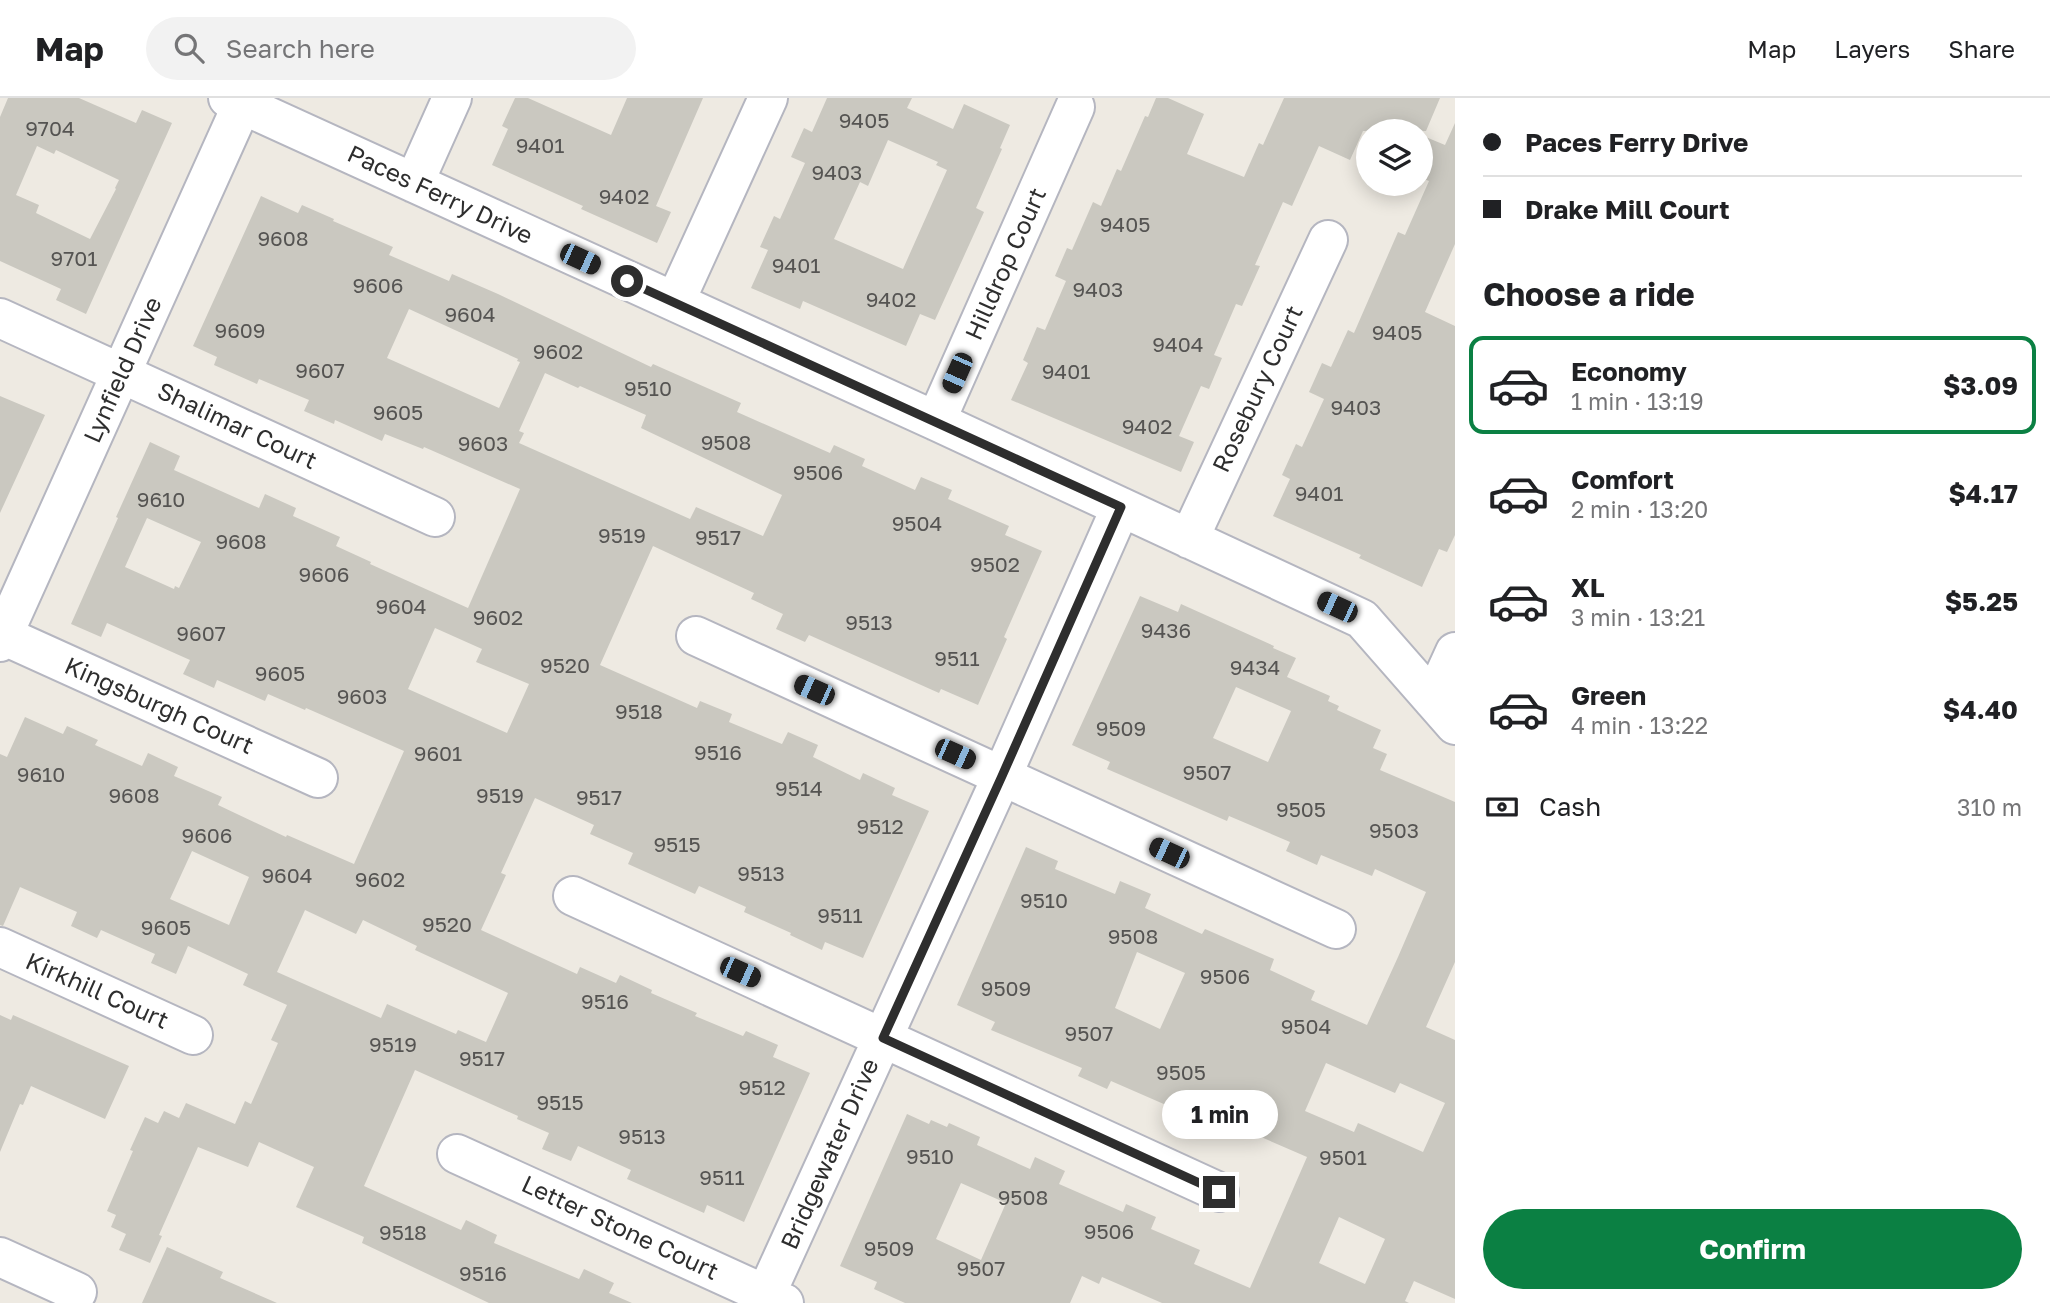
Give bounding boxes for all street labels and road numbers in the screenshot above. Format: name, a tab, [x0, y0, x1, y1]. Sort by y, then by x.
street label: Paces Ferry Drive	[343, 138, 538, 249]
street label: Hilldrop Court	[958, 183, 1051, 344]
street label: Lynfield Drive	[77, 292, 167, 447]
street label: Rosebury Court	[1205, 300, 1308, 476]
street label: Shalimar Court	[153, 375, 322, 474]
street label: Kingsburgh Court	[61, 650, 259, 759]
street label: Kirkhill Court	[22, 945, 173, 1034]
street label: Bridgewater Drive	[774, 1054, 884, 1253]
street label: Letter Stone Court	[518, 1168, 724, 1285]

